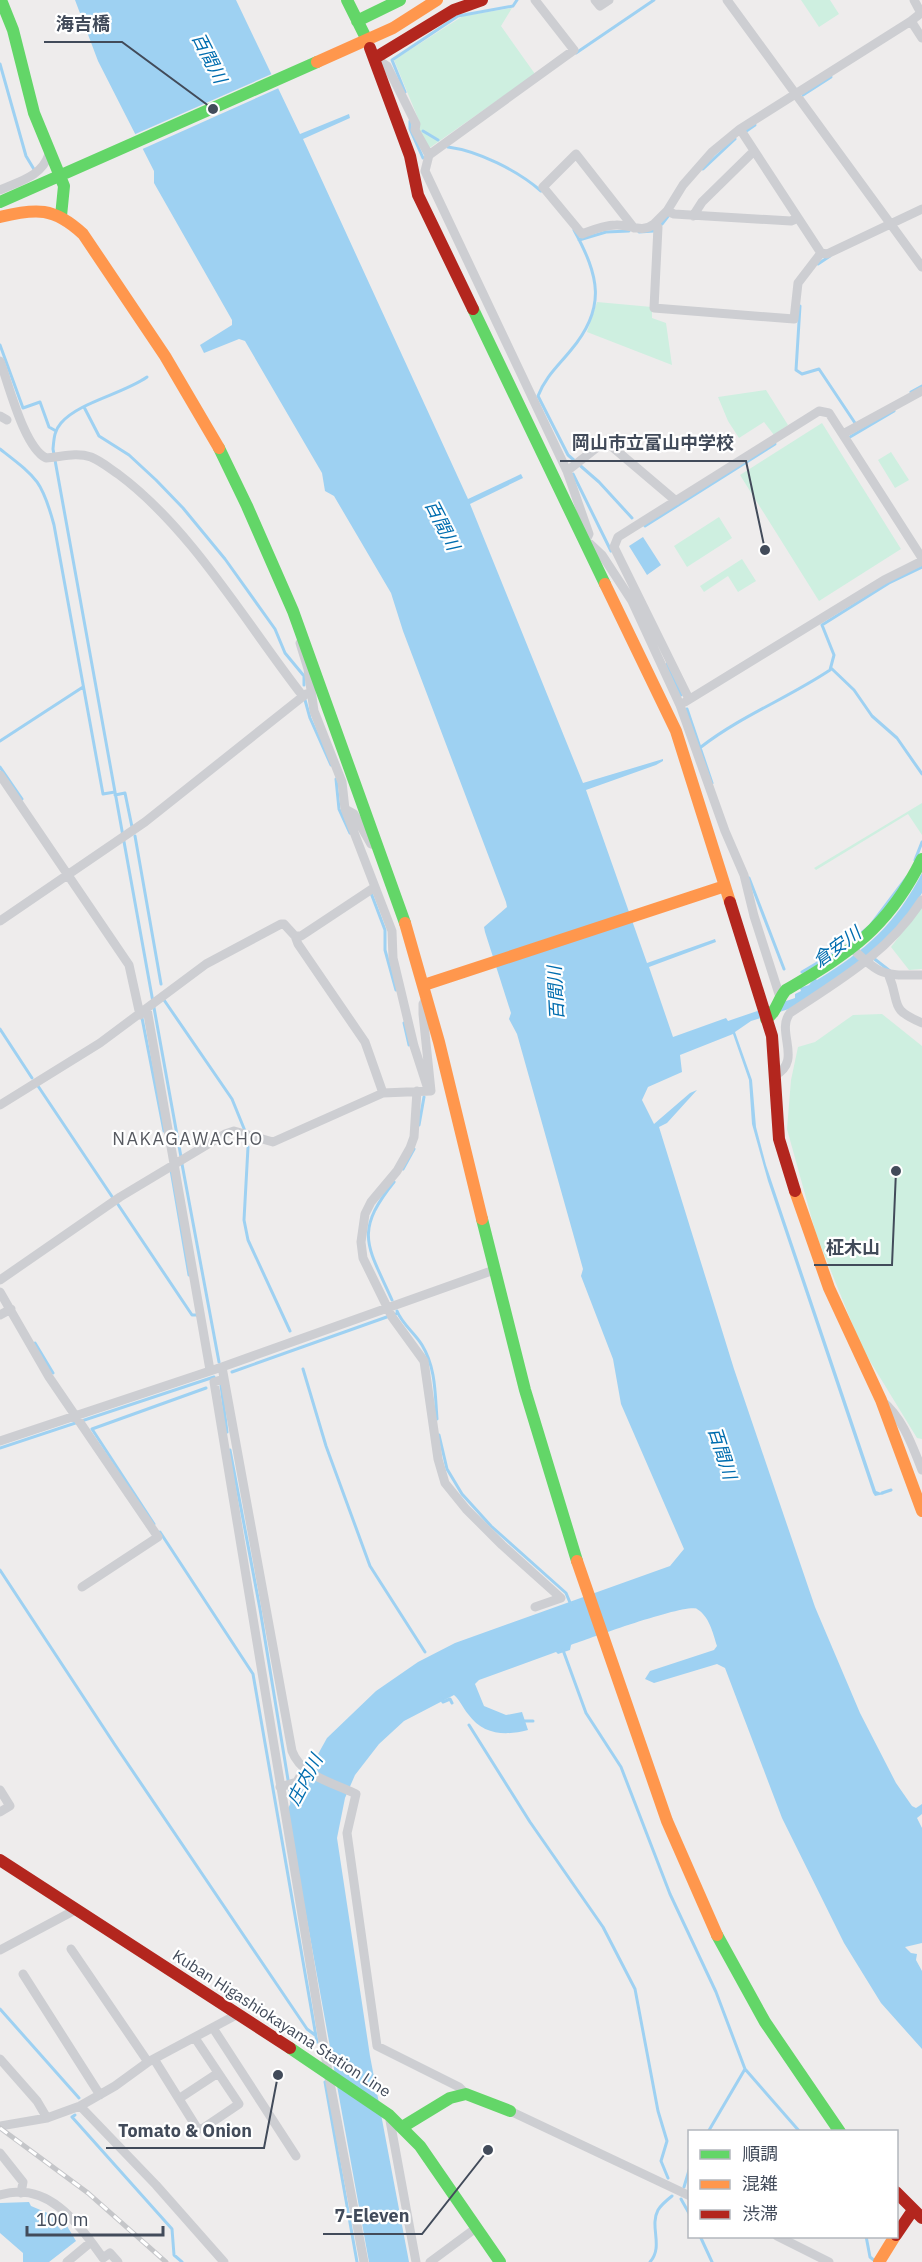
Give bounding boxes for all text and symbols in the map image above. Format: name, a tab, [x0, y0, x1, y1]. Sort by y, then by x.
callout: 海吉橋	[44, 6, 122, 42]
text: 海吉橋	[56, 12, 110, 35]
water label: 百間川	[187, 28, 233, 89]
callout: 岡山市立富山中学校	[560, 425, 746, 461]
text: 岡山市立富山中学校	[572, 431, 734, 454]
water label: 百間川	[420, 495, 466, 556]
water label: 倉安川	[808, 920, 867, 972]
water label: 百間川	[542, 963, 568, 1021]
district label: NAKAGAWACHO	[112, 1127, 264, 1150]
callout: 柾木山	[814, 1229, 892, 1265]
text: 柾木山	[826, 1236, 880, 1259]
water label: 百間川	[703, 1424, 742, 1484]
water label: 庄内川	[282, 1749, 328, 1809]
street label: Kuban Higashiokayama Station Line	[169, 1945, 395, 2101]
callout: Tomato & Onion	[106, 2112, 264, 2148]
text: Tomato & Onion	[118, 2119, 252, 2142]
legend	[688, 2130, 898, 2238]
text: 順調	[742, 2142, 778, 2165]
text: 混雑	[742, 2172, 778, 2195]
callout: 7-Eleven	[323, 2198, 422, 2234]
scale bar	[27, 2199, 164, 2237]
text: 渋滞	[742, 2202, 778, 2225]
text: 7-Eleven	[335, 2204, 409, 2227]
text: 100 m	[36, 2208, 88, 2231]

